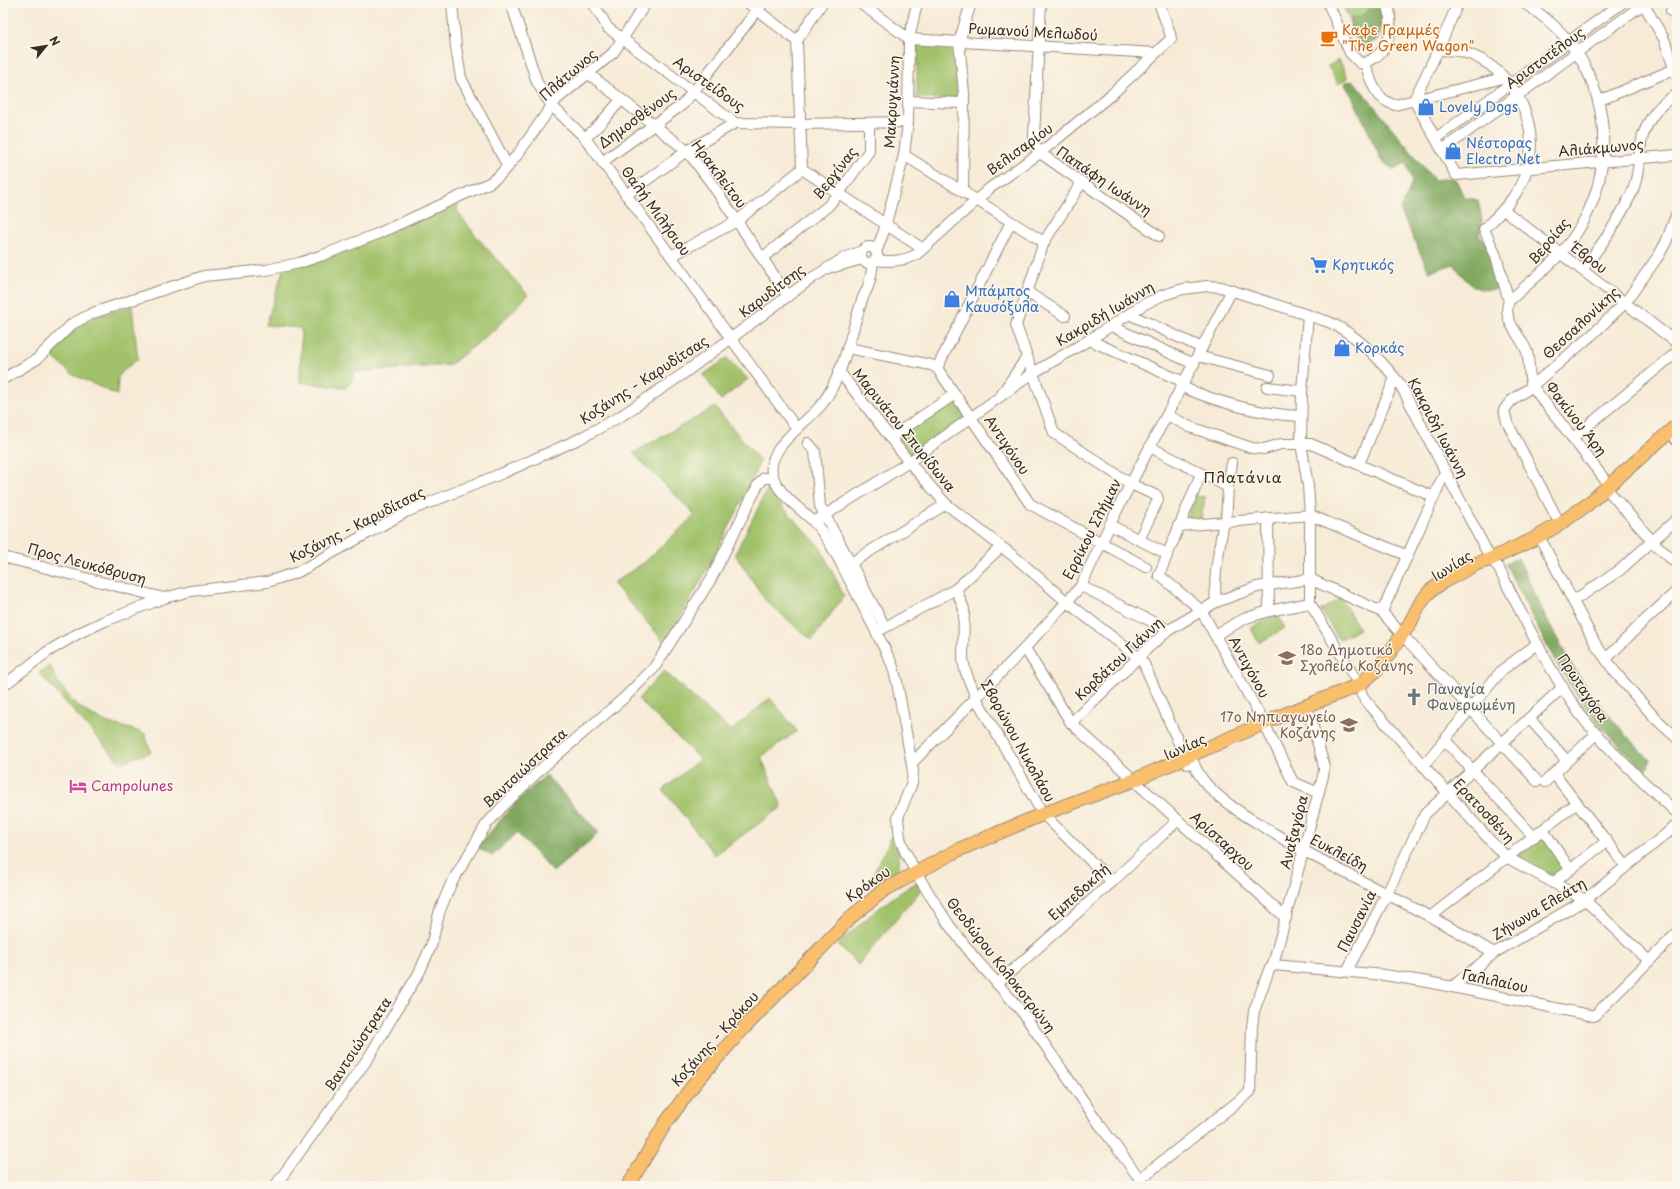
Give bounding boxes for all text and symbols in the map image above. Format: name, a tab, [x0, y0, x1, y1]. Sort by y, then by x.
street label: Ρωμανού Μελωδού	[968, 18, 1098, 45]
place label: Καφε Γραμμές "The Green Wagon"	[1342, 19, 1475, 56]
street label: Αριστοτέλους	[1501, 22, 1589, 94]
north arrow	[26, 26, 66, 66]
cafe icon: Καφε Γραμμές "The Green Wagon"	[1319, 28, 1339, 48]
text: N	[46, 33, 65, 49]
street label: Πλάτωνος	[534, 44, 601, 106]
street label: Αριστείδους	[669, 51, 750, 116]
street label: Μακρυγιάννη	[879, 55, 904, 149]
street label: Δημοσθένους	[594, 82, 680, 153]
place label: Lovely Dogs	[1439, 96, 1518, 117]
shop icon: Lovely Dogs	[1416, 97, 1436, 117]
street label: Βελισαρίου	[982, 117, 1057, 180]
place label: Νέστορας Electro Net	[1466, 132, 1541, 169]
street label: Αλιάκμωνος	[1557, 133, 1645, 162]
street label: Ηρακλείτου	[687, 135, 752, 212]
street label: Παπάφη Ιωάννη	[1052, 141, 1156, 220]
shop icon: Νέστορας Electro Net	[1443, 141, 1463, 161]
street label: Βεργίνας	[807, 142, 862, 204]
street label: Θαλή Μιλήσιου	[617, 161, 696, 260]
street label: Βεροίας	[1523, 213, 1574, 269]
street label: Έβρου	[1565, 236, 1612, 278]
place label: Κρητικός	[1332, 254, 1394, 275]
supermarket icon: Κρητικός	[1309, 255, 1329, 275]
street label: Καρυδίτσης	[734, 259, 809, 322]
street label: Κακριδή Ιωάννη	[1052, 276, 1158, 351]
place label: Μπάμπος Καυσόξυλα	[965, 280, 1039, 317]
street label: Θεσσαλονίκης	[1538, 282, 1624, 364]
shop icon: Μπάμπος Καυσόξυλα	[942, 289, 962, 309]
street label: Κοζάνης - Καρυδίτσας	[575, 330, 712, 429]
place label: Κορκάς	[1355, 337, 1405, 358]
shop icon: Κορκάς	[1332, 338, 1352, 358]
street label: Μαρινάτου Σπυρίδωνα	[848, 363, 961, 496]
street label: Κακριδή Ιωάννη	[1403, 374, 1474, 482]
street label: Φακίνου Άρη	[1541, 377, 1612, 460]
street label: Αντιγόνου	[980, 411, 1035, 479]
district label: Πλατάνια	[1203, 465, 1283, 488]
street label: Ερρίκου Σλήμαν	[1057, 475, 1126, 583]
street label: Κοζάνης - Καρυδίτσας	[285, 481, 428, 568]
street label: Προς Λευκόβρυση	[25, 538, 149, 589]
street label: Ιωνίας	[1427, 545, 1476, 586]
street label: Κορδάτου Γιάννη	[1070, 612, 1167, 705]
street label: Αντιγόνου	[1224, 632, 1275, 702]
place label: 18ο Δημοτικό Σχολείο Κοζάνης	[1300, 639, 1414, 676]
school or university icon: 18ο Δημοτικό Σχολείο Κοζάνης	[1277, 648, 1297, 668]
street label: Πρωταγόρα	[1553, 649, 1614, 726]
street label: Σβορώνου Νικολάου	[976, 676, 1061, 806]
place label: Παναγία Φανερωμένη	[1427, 678, 1516, 715]
church icon: Παναγία Φανερωμένη	[1404, 687, 1424, 707]
place label: 17ο Νηπιαγωγείο Κοζάνης	[1220, 706, 1336, 743]
school or university icon: 17ο Νηπιαγωγείο Κοζάνης	[1339, 715, 1359, 735]
street label: Βαντσιώστρατα	[478, 723, 572, 812]
street label: Ιωνίας	[1160, 728, 1209, 765]
street label: Ερατοσθένη	[1449, 774, 1520, 848]
place label: Campolunes	[91, 775, 173, 796]
hotel icon: Campolunes	[68, 776, 88, 796]
street label: Αναξαγόρα	[1274, 793, 1313, 871]
street label: Αρίσταρχου	[1186, 806, 1259, 875]
street label: Ευκλείδη	[1307, 829, 1372, 876]
street label: Εμπεδοκλή	[1043, 858, 1114, 925]
street label: Κρόκου	[841, 861, 894, 907]
street label: Ζήνωνα Ελεάτη	[1488, 872, 1590, 945]
street label: Παυσανία	[1332, 886, 1381, 956]
street label: Θεοδώρου Κολοκοτρώνη	[942, 893, 1061, 1037]
street label: Γαλιλαίου	[1460, 963, 1530, 998]
street label: Κοζάνης - Κρόκου	[666, 986, 763, 1091]
street label: Βαντσιώστρατα	[319, 992, 396, 1095]

